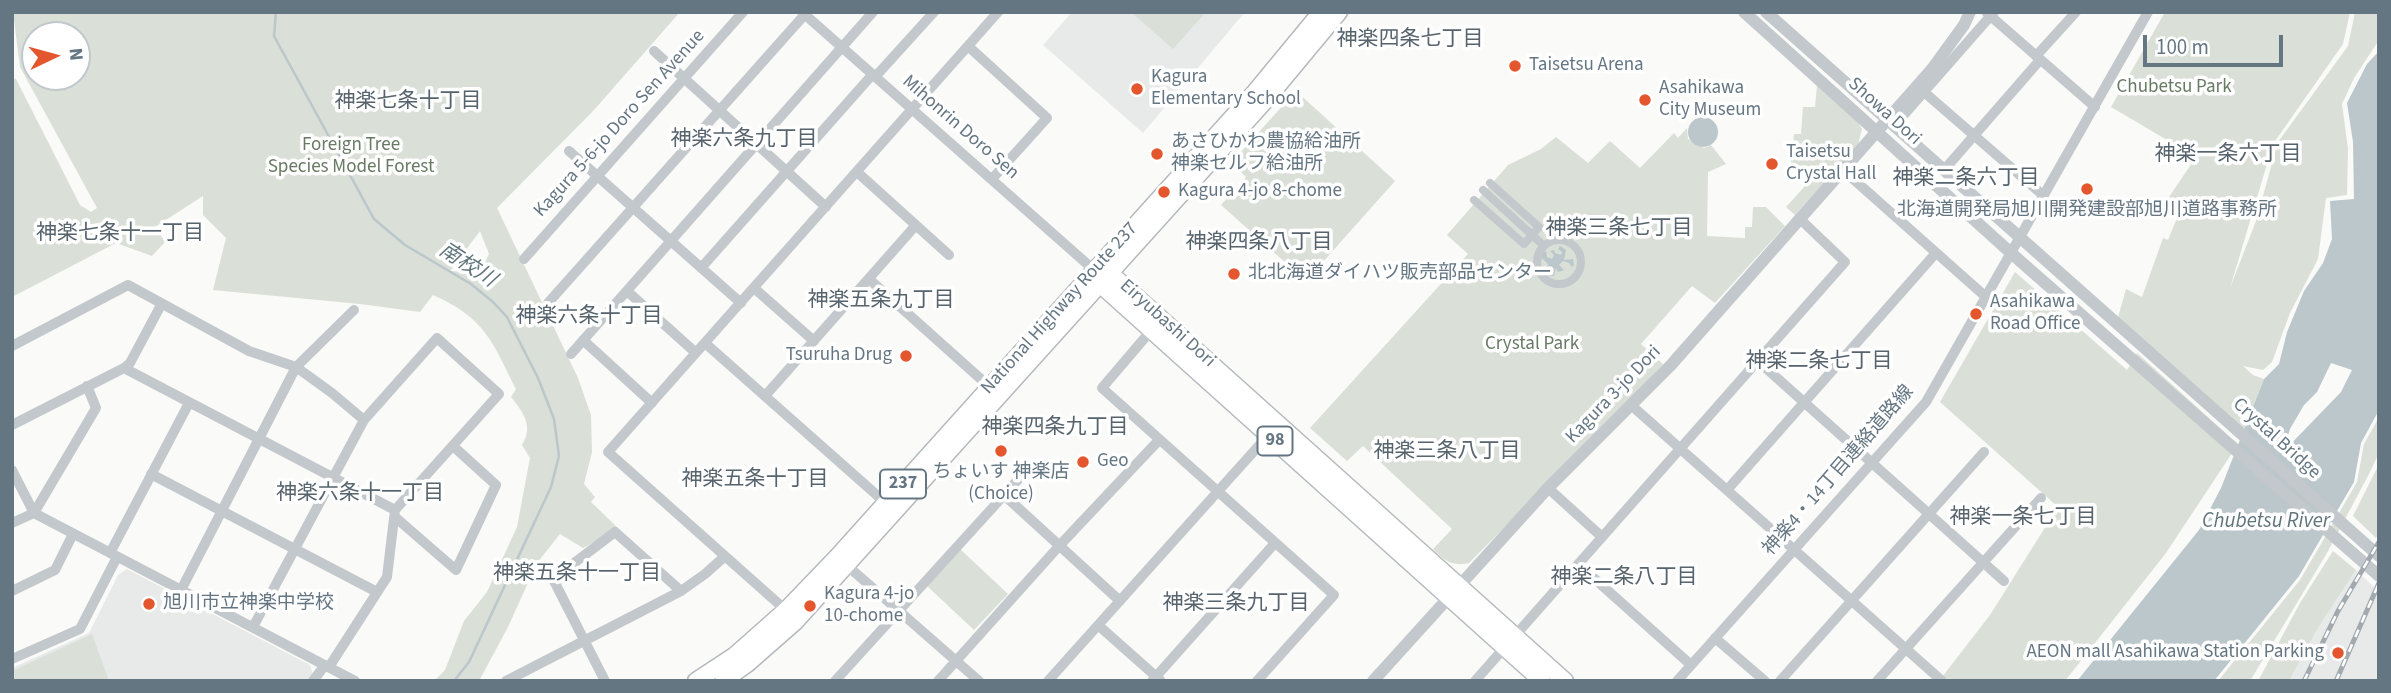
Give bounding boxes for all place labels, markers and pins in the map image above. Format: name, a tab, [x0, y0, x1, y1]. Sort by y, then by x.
place label: Taisetsu Arena	[1529, 55, 1644, 77]
marker: Taisetsu Arena	[1507, 58, 1523, 74]
place label: Kagura Elementary School	[1151, 67, 1301, 111]
place label: Asahikawa City Museum	[1659, 78, 1761, 122]
marker: Kagura Elementary School	[1129, 81, 1145, 97]
marker: Asahikawa City Museum	[1637, 92, 1653, 108]
place label: あさひかわ農協給油所 神楽セルフ給油所	[1171, 132, 1361, 176]
place label: Taisetsu Crystal Hall	[1786, 142, 1876, 186]
marker: あさひかわ農協給油所 神楽セルフ給油所	[1149, 146, 1165, 162]
marker: Taisetsu Crystal Hall	[1764, 156, 1780, 172]
place label: Kagura 4-jo 8-chome	[1178, 181, 1342, 203]
marker: 北海道開発局旭川開発建設部旭川道路事務所	[2079, 181, 2095, 197]
marker: Kagura 4-jo 8-chome	[1156, 184, 1172, 200]
place label: 北海道開発局旭川開発建設部旭川道路事務所	[1897, 200, 2277, 222]
place label: 北北海道ダイハツ販売部品センター	[1248, 263, 1552, 285]
marker: 北北海道ダイハツ販売部品センター	[1226, 266, 1242, 282]
place label: Asahikawa Road Office	[1990, 292, 2081, 336]
marker: Asahikawa Road Office	[1968, 306, 1984, 322]
place label: Tsuruha Drug	[786, 345, 892, 367]
marker: Tsuruha Drug	[898, 348, 914, 364]
marker: ちょいす 神楽店 (Choice)	[993, 443, 1009, 459]
place label: Geo	[1097, 451, 1128, 473]
marker: Geo	[1075, 454, 1091, 470]
place label: ちょいす 神楽店 (Choice)	[933, 462, 1069, 506]
place label: Kagura 4-jo 10-chome	[824, 584, 914, 628]
place label: 旭川市立神楽中学校	[163, 593, 334, 615]
marker: 旭川市立神楽中学校	[141, 596, 157, 612]
marker: Kagura 4-jo 10-chome	[802, 598, 818, 614]
place label: AEON mall Asahikawa Station Parking	[2026, 642, 2324, 664]
marker: AEON mall Asahikawa Station Parking	[2330, 645, 2346, 661]

